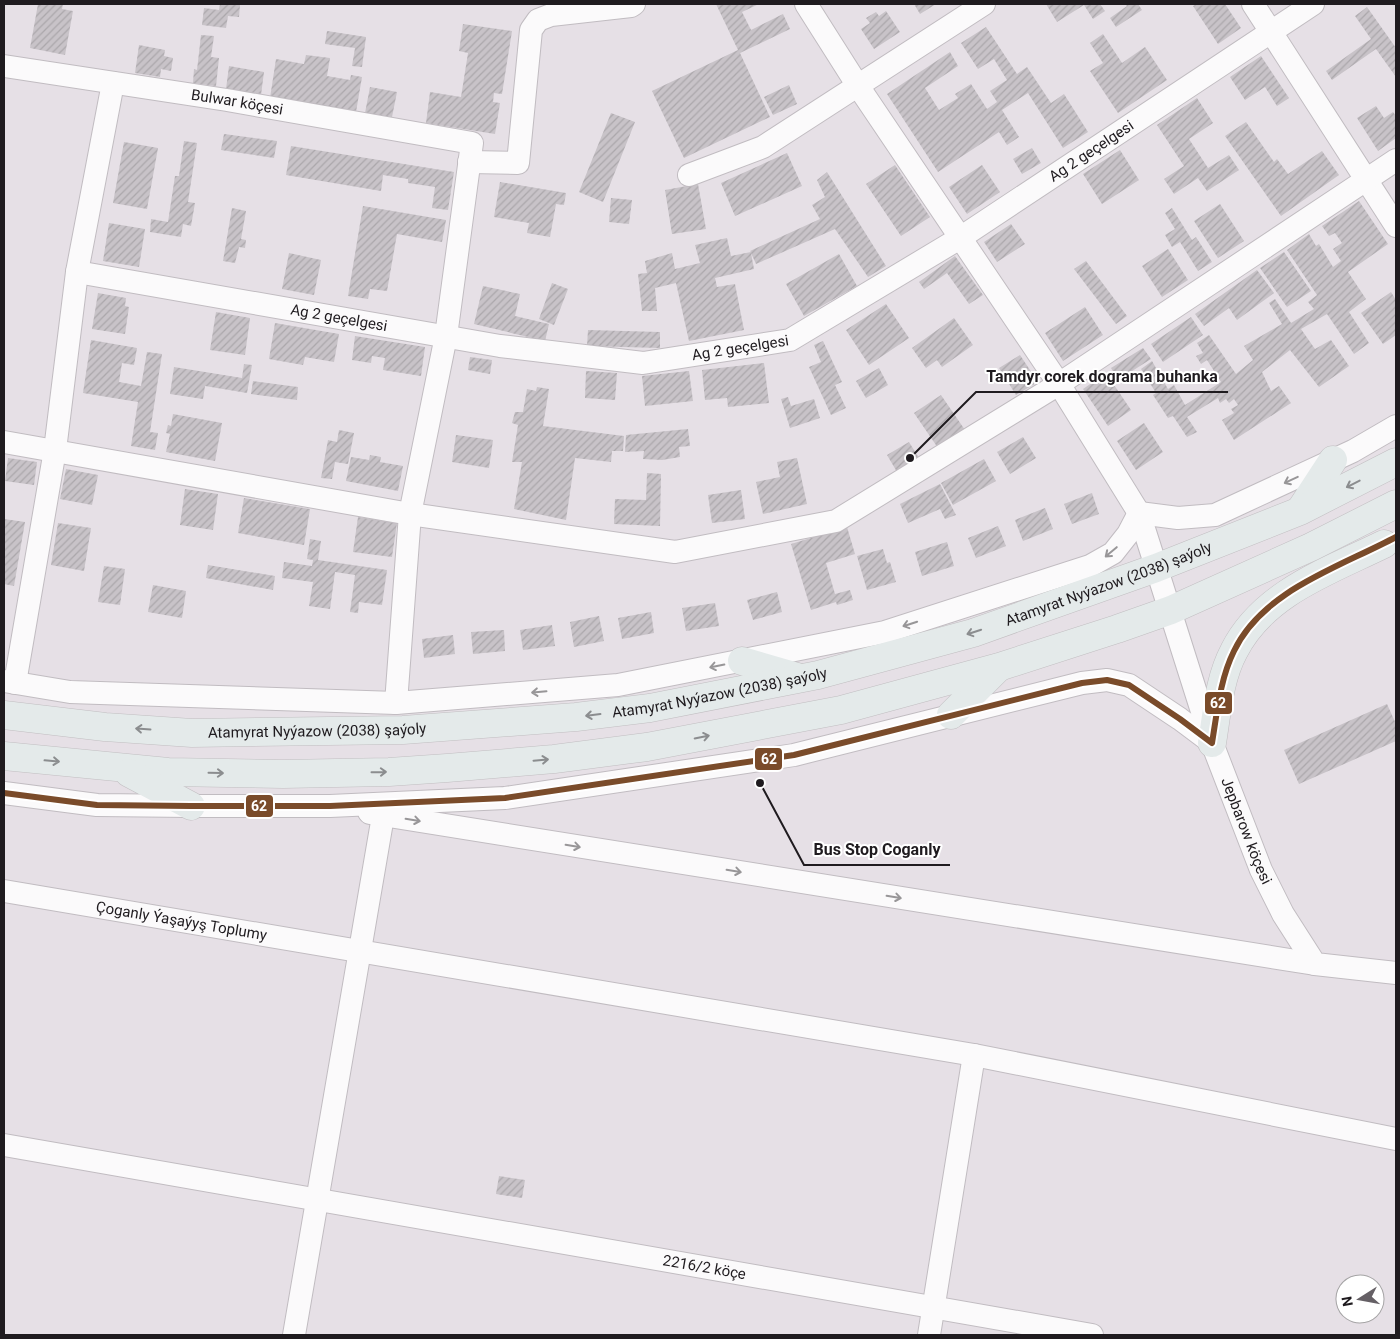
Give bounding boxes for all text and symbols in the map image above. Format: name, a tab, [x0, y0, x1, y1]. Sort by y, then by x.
street label: Bulwar köçesi	[190, 86, 285, 119]
street label: Ag 2 geçelgesi	[1046, 116, 1137, 185]
street label: Ag 2 geçelgesi	[289, 301, 389, 335]
street label: Ag 2 geçelgesi	[691, 331, 790, 364]
callout: Tamdyr corek dograma buhanka	[976, 361, 1228, 392]
text: Tamdyr corek dograma buhanka	[986, 367, 1218, 386]
one-way arrow	[1284, 475, 1299, 485]
one-way arrow	[1346, 480, 1361, 489]
street label: Atamyrat Nyýazow (2038) şaýoly	[1003, 538, 1214, 630]
one-way arrow	[1105, 546, 1118, 557]
one-way arrow	[902, 620, 918, 630]
one-way arrow	[966, 628, 982, 638]
one-way arrow	[710, 661, 726, 671]
street label: Atamyrat Nyýazow (2038) şaýoly	[611, 664, 829, 722]
one-way arrow	[532, 687, 548, 696]
line badge: 62	[1204, 691, 1233, 715]
text: 62	[1210, 695, 1226, 711]
one-way arrow	[585, 710, 601, 720]
street label: Atamyrat Nyýazow (2038) şaýoly	[208, 719, 427, 742]
one-way arrow	[136, 725, 152, 734]
one-way arrow	[693, 732, 709, 741]
line badge: 62	[754, 747, 783, 771]
text: 62	[761, 751, 777, 767]
one-way arrow	[533, 755, 549, 765]
one-way arrow	[44, 757, 60, 766]
one-way arrow	[370, 767, 387, 777]
one-way arrow	[208, 768, 224, 778]
street label: Jepbarow köçesi	[1217, 775, 1276, 887]
line badge: 62	[245, 794, 274, 818]
text: 62	[251, 798, 267, 814]
one-way arrow	[404, 816, 420, 826]
callout: Bus Stop Coganly	[804, 834, 950, 865]
text: Bus Stop Coganly	[814, 840, 941, 859]
one-way arrow	[565, 841, 581, 851]
one-way arrow	[725, 867, 741, 877]
one-way arrow	[886, 892, 902, 902]
street label: Çoganly Ýaşaýyş Toplumy	[95, 898, 268, 944]
street label: 2216/2 köçe	[661, 1251, 747, 1283]
north arrow	[1335, 1274, 1385, 1324]
text: N	[1338, 1295, 1356, 1308]

